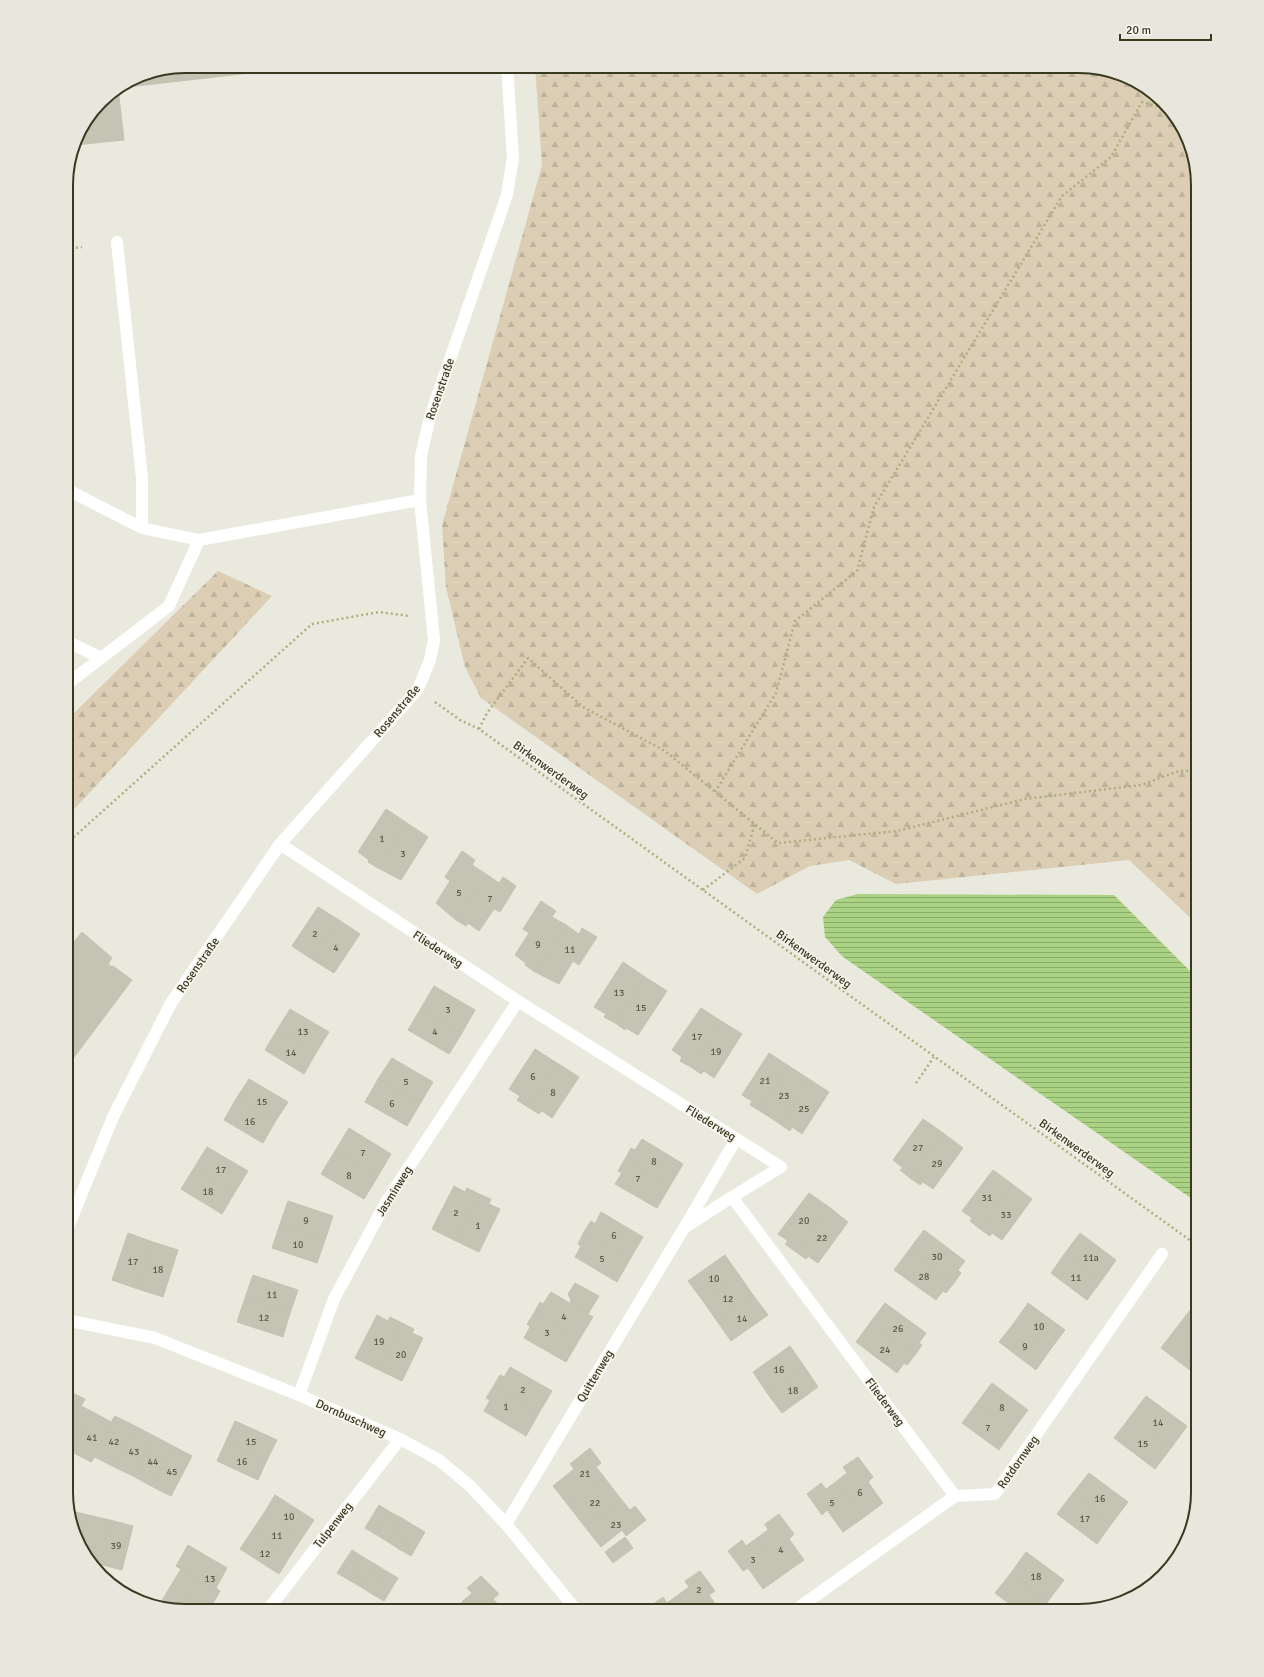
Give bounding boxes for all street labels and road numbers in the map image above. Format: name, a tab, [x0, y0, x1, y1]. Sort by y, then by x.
street label: Rosenstraße	[423, 356, 458, 422]
street label: Rosenstraße	[371, 682, 424, 741]
street label: Birkenwerderweg	[510, 738, 591, 803]
street label: Birkenwerderweg	[773, 927, 854, 992]
street label: Fliederweg	[410, 928, 466, 971]
street label: Rosenstraße	[174, 935, 223, 996]
street label: Fliederweg	[683, 1102, 739, 1145]
street label: Birkenwerderweg	[1036, 1116, 1117, 1181]
street label: Jasminweg	[373, 1163, 416, 1219]
street label: Quittenweg	[574, 1347, 617, 1405]
street label: Fliederweg	[861, 1375, 908, 1430]
street label: Dornbuschweg	[313, 1396, 389, 1441]
street label: Rotdornweg	[995, 1433, 1042, 1492]
street label: Tulpenweg	[311, 1499, 356, 1551]

